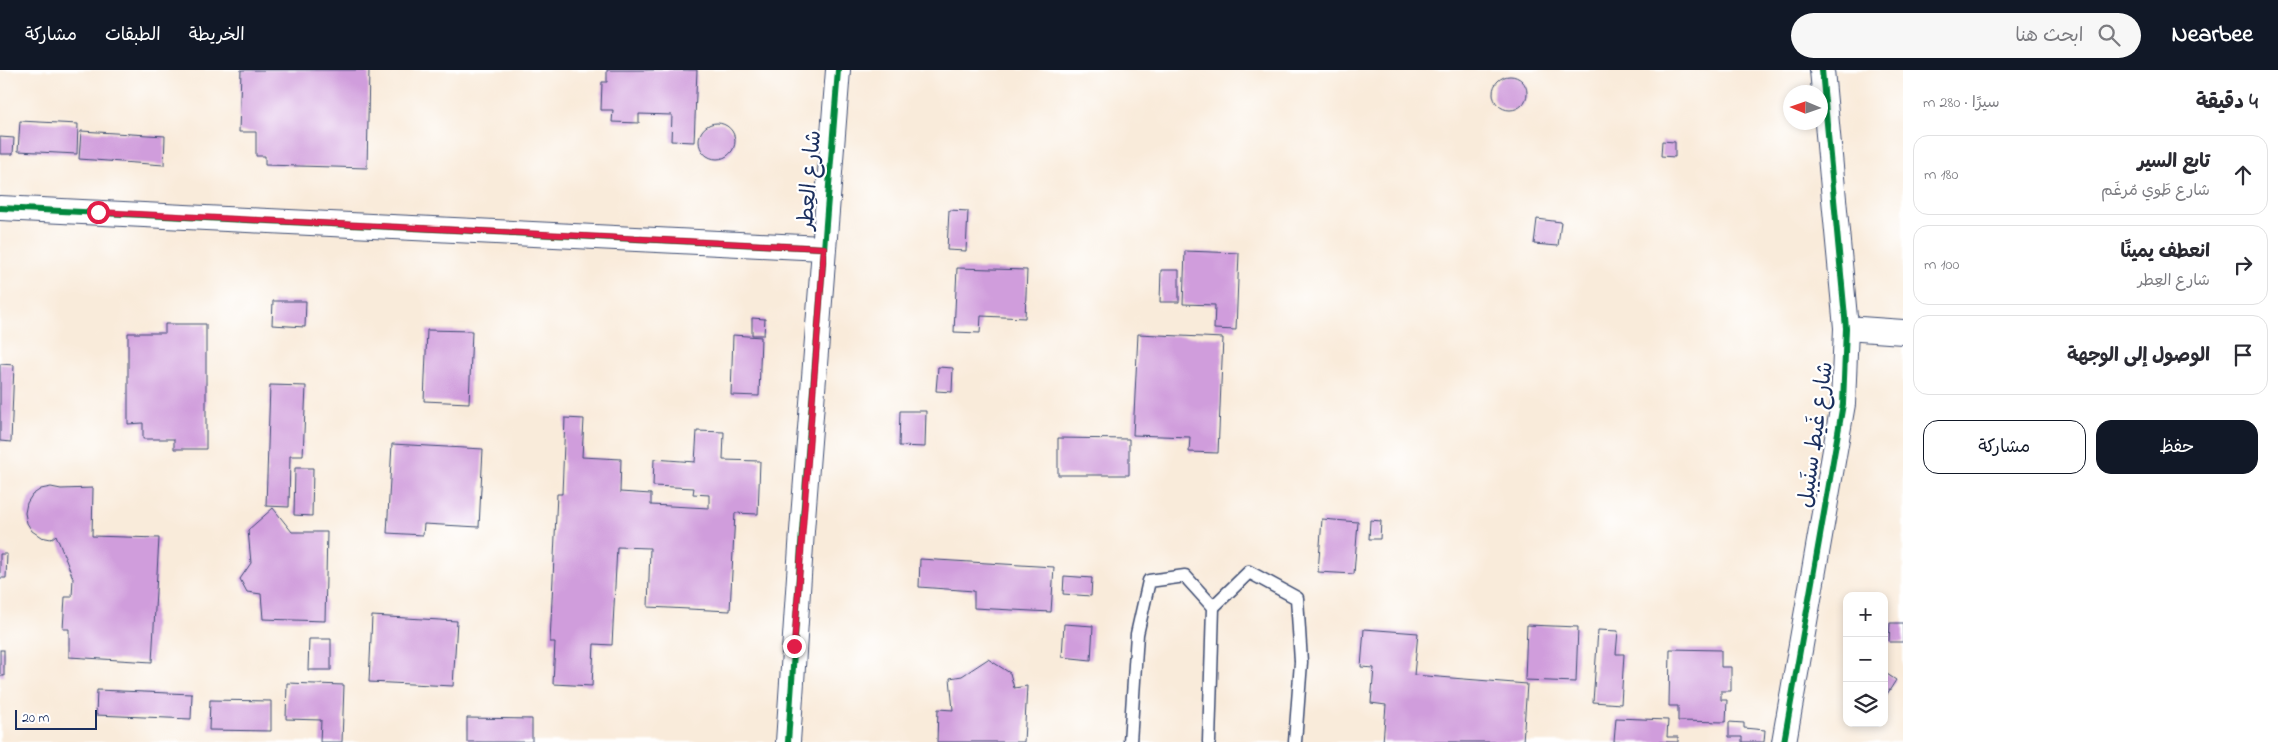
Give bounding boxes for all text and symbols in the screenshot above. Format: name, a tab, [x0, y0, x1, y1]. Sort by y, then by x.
search box	[1791, 13, 2141, 58]
text: Nearbee	[2171, 18, 2253, 53]
icon: search	[2095, 21, 2123, 49]
text: مشاركة	[25, 23, 77, 49]
text: الطبقات	[105, 23, 161, 49]
text: الخريطة	[189, 23, 245, 49]
text: ابحث هنا	[2015, 23, 2083, 50]
north arrow	[1783, 85, 1828, 130]
text: 4 دقيقة	[2196, 88, 2258, 118]
text: سيرًا · 280 m	[1923, 91, 2000, 115]
street label: شارع العِطر	[791, 129, 831, 233]
text: تابع السير	[2138, 149, 2210, 176]
icon: ahead	[2229, 161, 2257, 189]
text: 180 m	[1924, 163, 1958, 187]
text: شارع طَوي مُرغَم	[2101, 179, 2210, 203]
route start	[87, 201, 110, 224]
text: انعطف يمينًا	[2120, 239, 2210, 266]
icon: right	[2229, 251, 2257, 279]
text: 100 m	[1924, 253, 1959, 277]
text: شارع العِطر	[2138, 269, 2210, 293]
icon: arrive	[2229, 341, 2257, 369]
text: الوصول إلى الوجهة	[2067, 343, 2210, 370]
street label: شارع غَيط سنَيبل	[1791, 360, 1843, 510]
button: مشاركة	[1923, 420, 2086, 474]
button: حفظ	[2096, 420, 2258, 474]
map controls	[1843, 592, 1888, 727]
button: +	[1843, 592, 1888, 637]
route end	[783, 635, 806, 658]
button: −	[1843, 637, 1888, 682]
button: layers	[1843, 682, 1888, 727]
scale bar	[15, 707, 98, 730]
text: 20 m	[22, 708, 49, 729]

